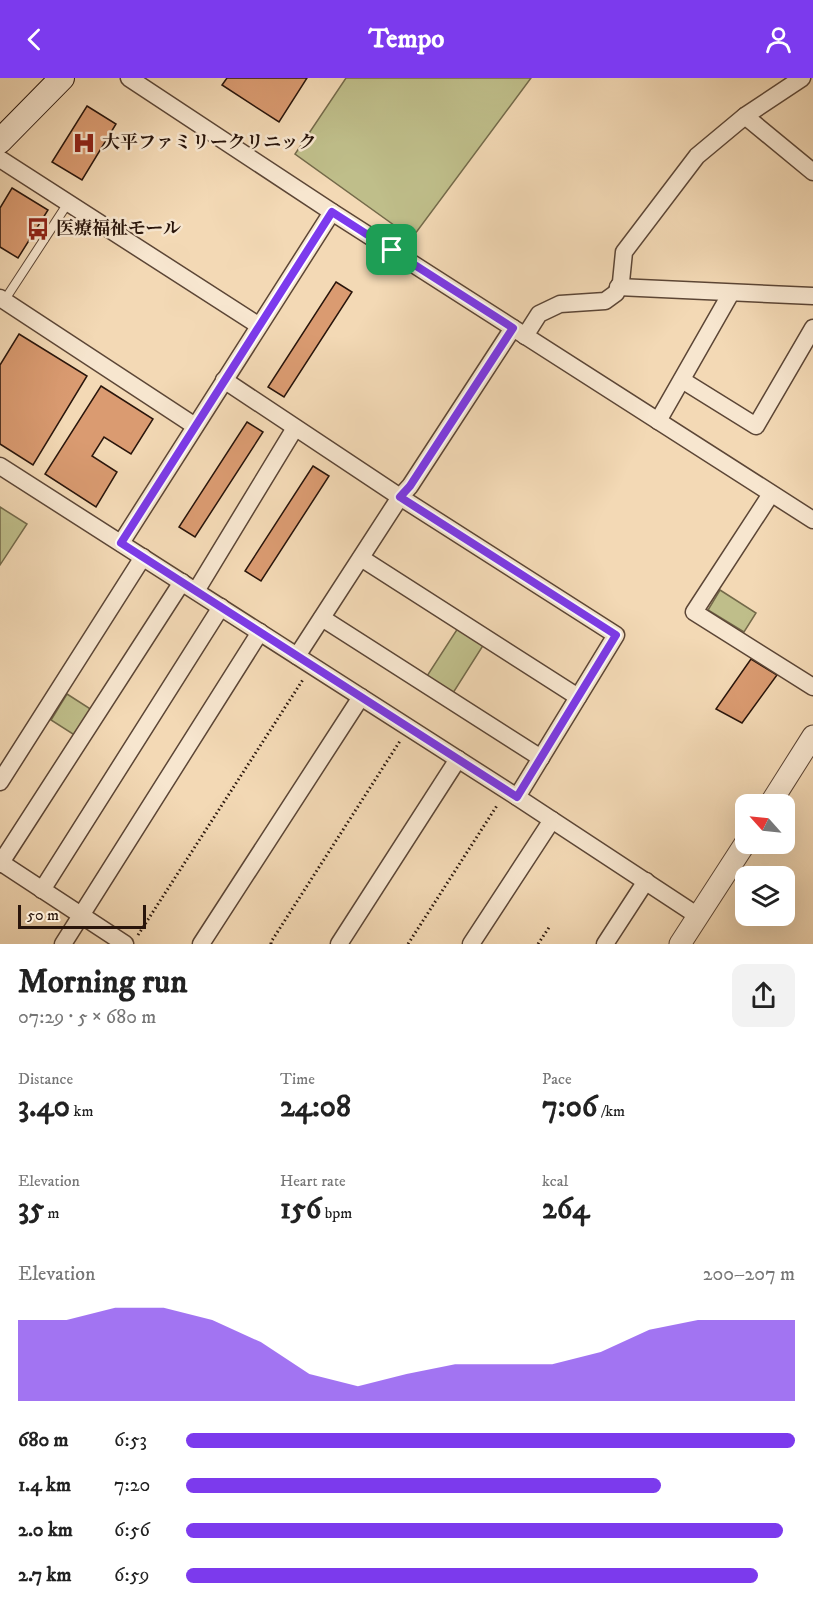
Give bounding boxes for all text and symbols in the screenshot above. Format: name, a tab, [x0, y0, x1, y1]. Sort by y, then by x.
text: Tempo	[369, 22, 444, 56]
icon: back	[18, 23, 51, 56]
icon: person	[762, 23, 795, 56]
hospital icon: 大平ファミリークリニック	[71, 130, 97, 156]
place label: 大平ファミリークリニック	[102, 132, 317, 154]
bus stop icon: 医療福祉モール	[25, 216, 51, 242]
place label: 医療福祉モール	[56, 218, 181, 240]
pin	[366, 224, 417, 275]
icon: arrive	[375, 233, 408, 266]
north arrow	[735, 794, 795, 854]
map controls	[735, 794, 795, 926]
button: layers	[735, 866, 795, 926]
scale bar	[18, 902, 146, 929]
text: 50 m	[27, 905, 59, 925]
text: Morning run	[18, 962, 187, 1003]
button: share	[732, 964, 795, 1027]
text: 07:29 · 5 × 680 m	[18, 1005, 156, 1030]
text: Distance	[18, 1069, 73, 1089]
text: Time	[280, 1069, 315, 1089]
text: Pace	[542, 1069, 572, 1089]
text: 3.40	[18, 1089, 70, 1126]
text: 24:08	[280, 1089, 351, 1126]
text: 7:06	[542, 1089, 597, 1126]
text: km	[70, 1101, 93, 1121]
text: /km	[597, 1101, 625, 1121]
text: Elevation	[18, 1171, 80, 1191]
text: Heart rate	[280, 1171, 346, 1191]
text: kcal	[542, 1171, 568, 1191]
text: 35	[18, 1191, 44, 1228]
text: 156	[280, 1191, 321, 1228]
text: 264	[542, 1191, 590, 1228]
text: m	[44, 1203, 60, 1223]
text: bpm	[321, 1203, 352, 1223]
text: Elevation	[18, 1262, 95, 1287]
text: 200–207 m	[703, 1262, 795, 1287]
text: 680 m	[18, 1428, 69, 1453]
text: 6:53	[114, 1428, 147, 1453]
text: 1.4 km	[18, 1473, 71, 1498]
text: 7:20	[114, 1473, 150, 1498]
text: 2.0 km	[18, 1518, 73, 1543]
text: 6:56	[114, 1518, 150, 1543]
text: 2.7 km	[18, 1563, 71, 1588]
text: 6:59	[114, 1563, 150, 1588]

